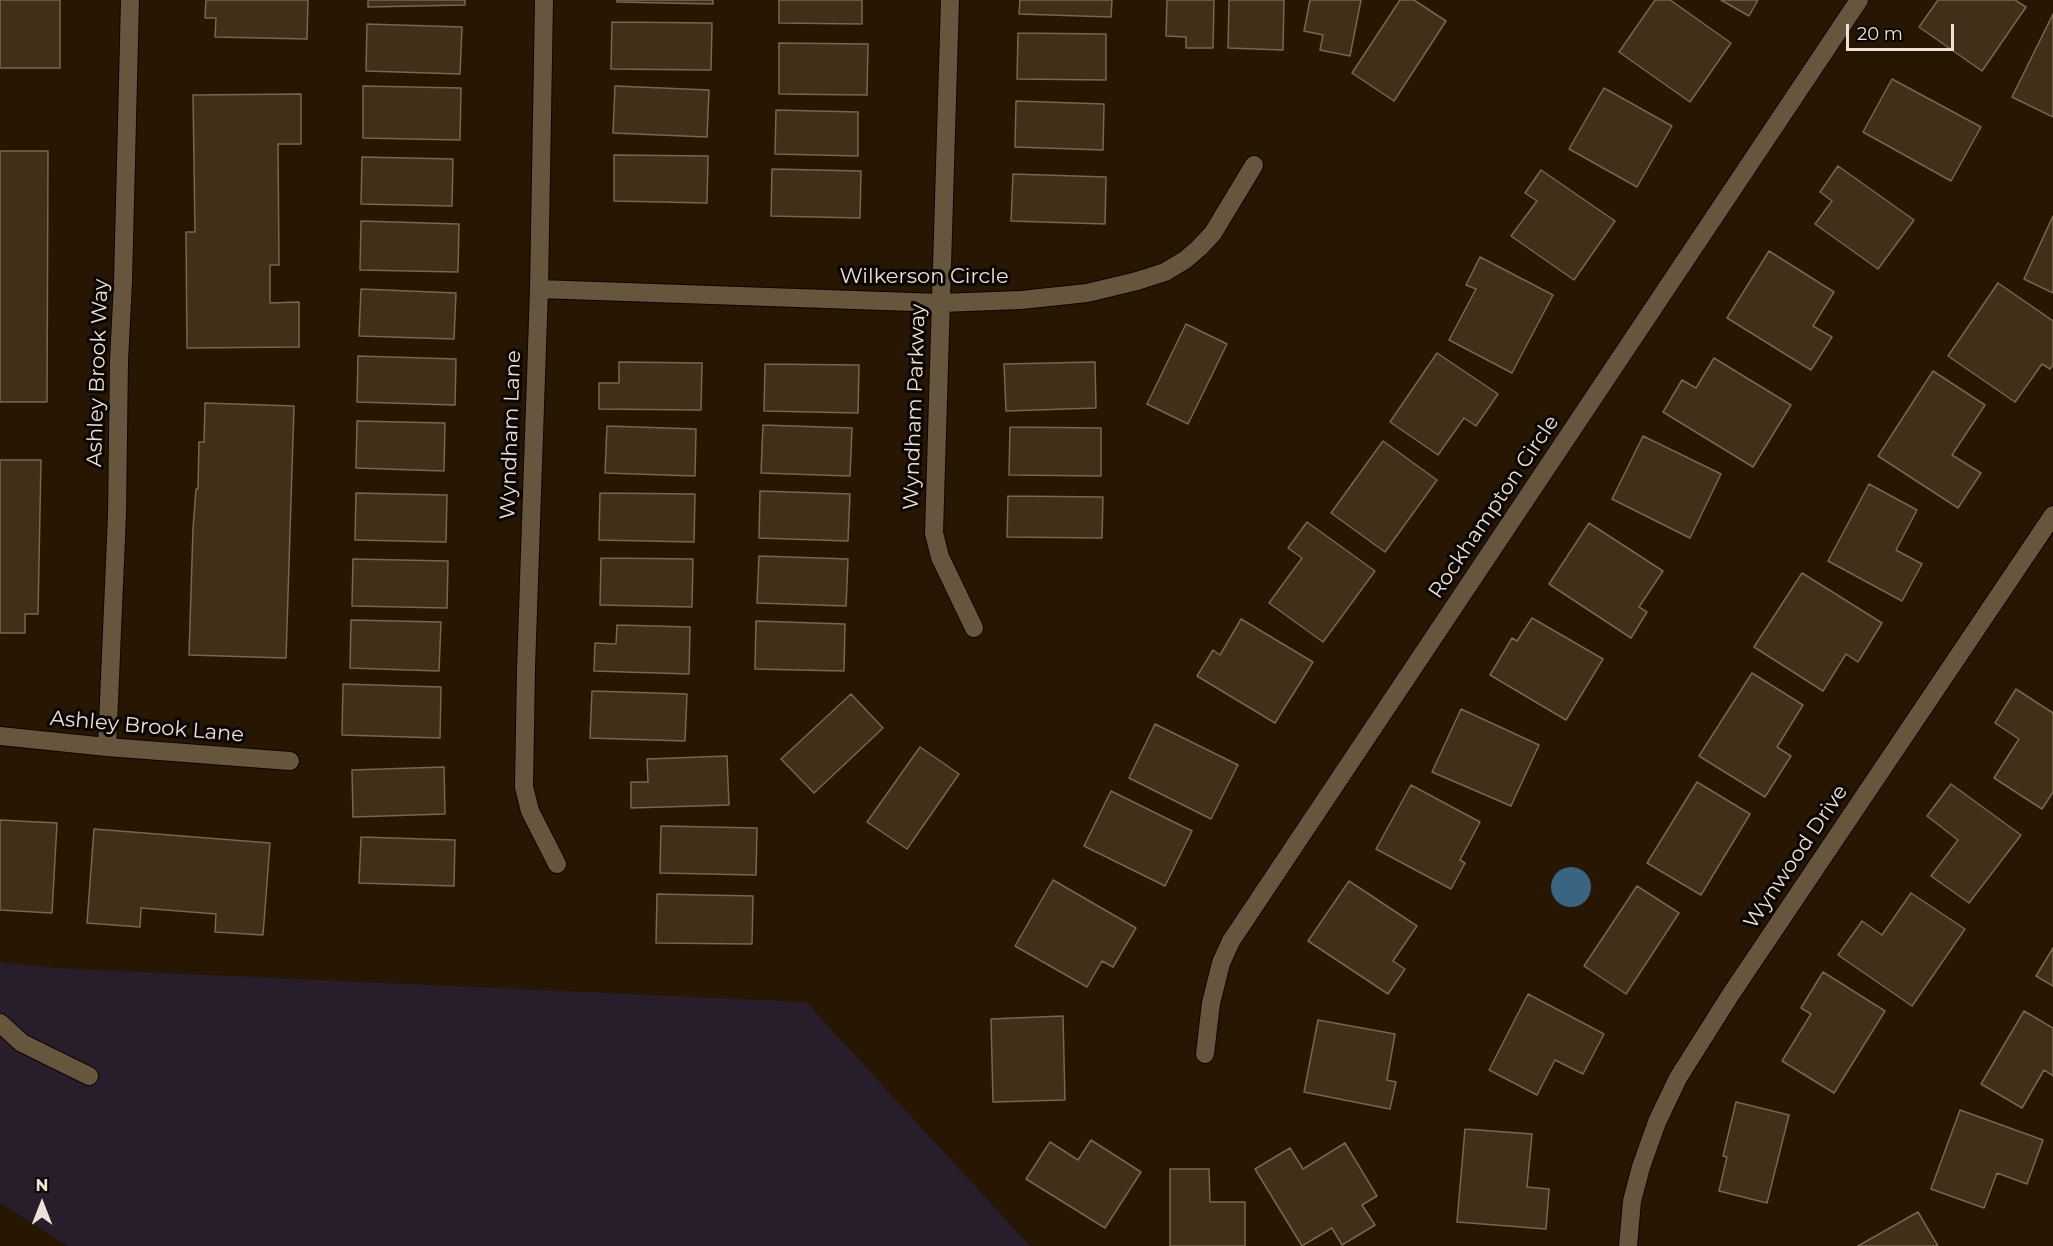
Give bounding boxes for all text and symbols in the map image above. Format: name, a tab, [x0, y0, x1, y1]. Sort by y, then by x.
scale bar	[1849, 12, 1957, 50]
text: 20 m	[1857, 23, 1903, 45]
street label: Wilkerson Circle	[839, 264, 1009, 290]
street label: Ashley Brook Way	[82, 278, 114, 468]
street label: Wyndham Parkway	[899, 303, 931, 511]
street label: Wyndham Lane	[495, 350, 527, 520]
street label: Rockhampton Circle	[1423, 411, 1565, 603]
street label: Ashley Brook Lane	[49, 706, 245, 748]
street label: Wynwood Drive	[1739, 780, 1853, 934]
north arrow	[12, 1174, 72, 1234]
text: N	[36, 1176, 48, 1195]

